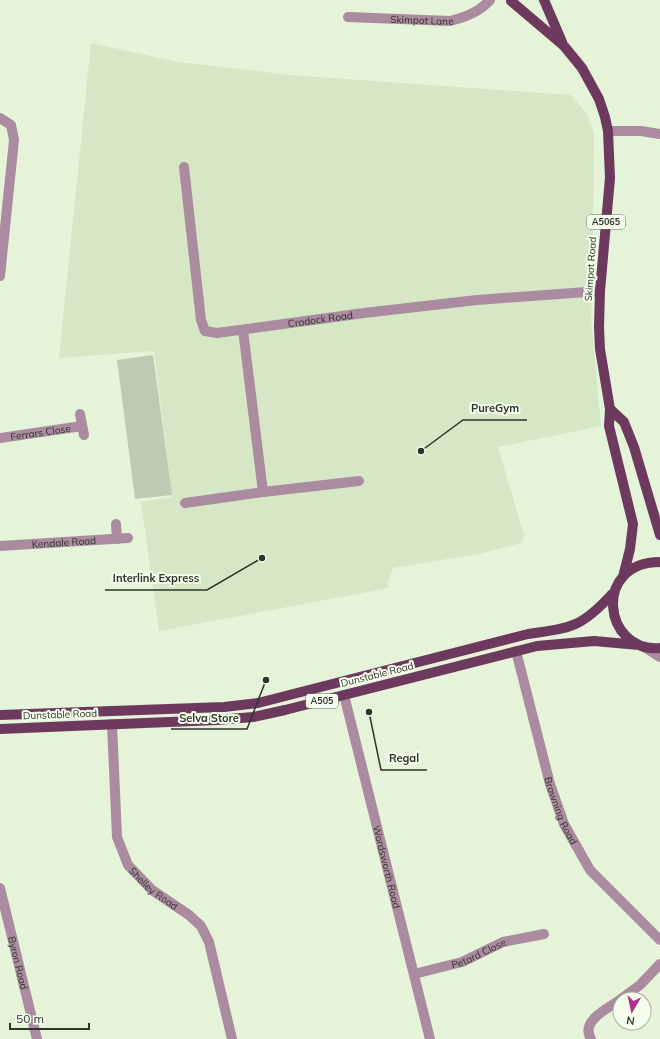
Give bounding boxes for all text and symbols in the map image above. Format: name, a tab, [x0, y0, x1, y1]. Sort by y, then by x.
street label: Skimpot Lane	[390, 13, 455, 28]
road number: A5065	[587, 215, 625, 229]
street label: Skimpot Road	[582, 236, 599, 302]
street label: Cradock Road	[287, 309, 354, 330]
callout: PureGym	[463, 397, 527, 420]
text: PureGym	[471, 401, 519, 415]
street label: Ferrars Close	[10, 422, 72, 443]
street label: Kendale Road	[31, 534, 97, 551]
callout: Interlink Express	[105, 567, 207, 590]
text: Interlink Express	[113, 571, 200, 585]
street label: Dunstable Road	[339, 659, 415, 690]
road number: A505	[306, 694, 338, 708]
callout: Selva Store	[171, 706, 247, 729]
street label: Dunstable Road	[23, 707, 97, 722]
text: Selva Store	[179, 711, 239, 725]
callout: Regal	[381, 747, 427, 770]
text: Regal	[389, 751, 419, 765]
street label: Browning Road	[541, 775, 580, 847]
street label: Wordsworth Road	[370, 824, 403, 910]
street label: Shelley Road	[126, 864, 180, 913]
street label: Byron Road	[5, 935, 31, 991]
street label: Petard Close	[450, 936, 508, 971]
north arrow	[612, 991, 652, 1031]
scale bar	[10, 1005, 89, 1031]
text: 50 m	[16, 1011, 44, 1026]
text: N	[625, 1013, 636, 1028]

